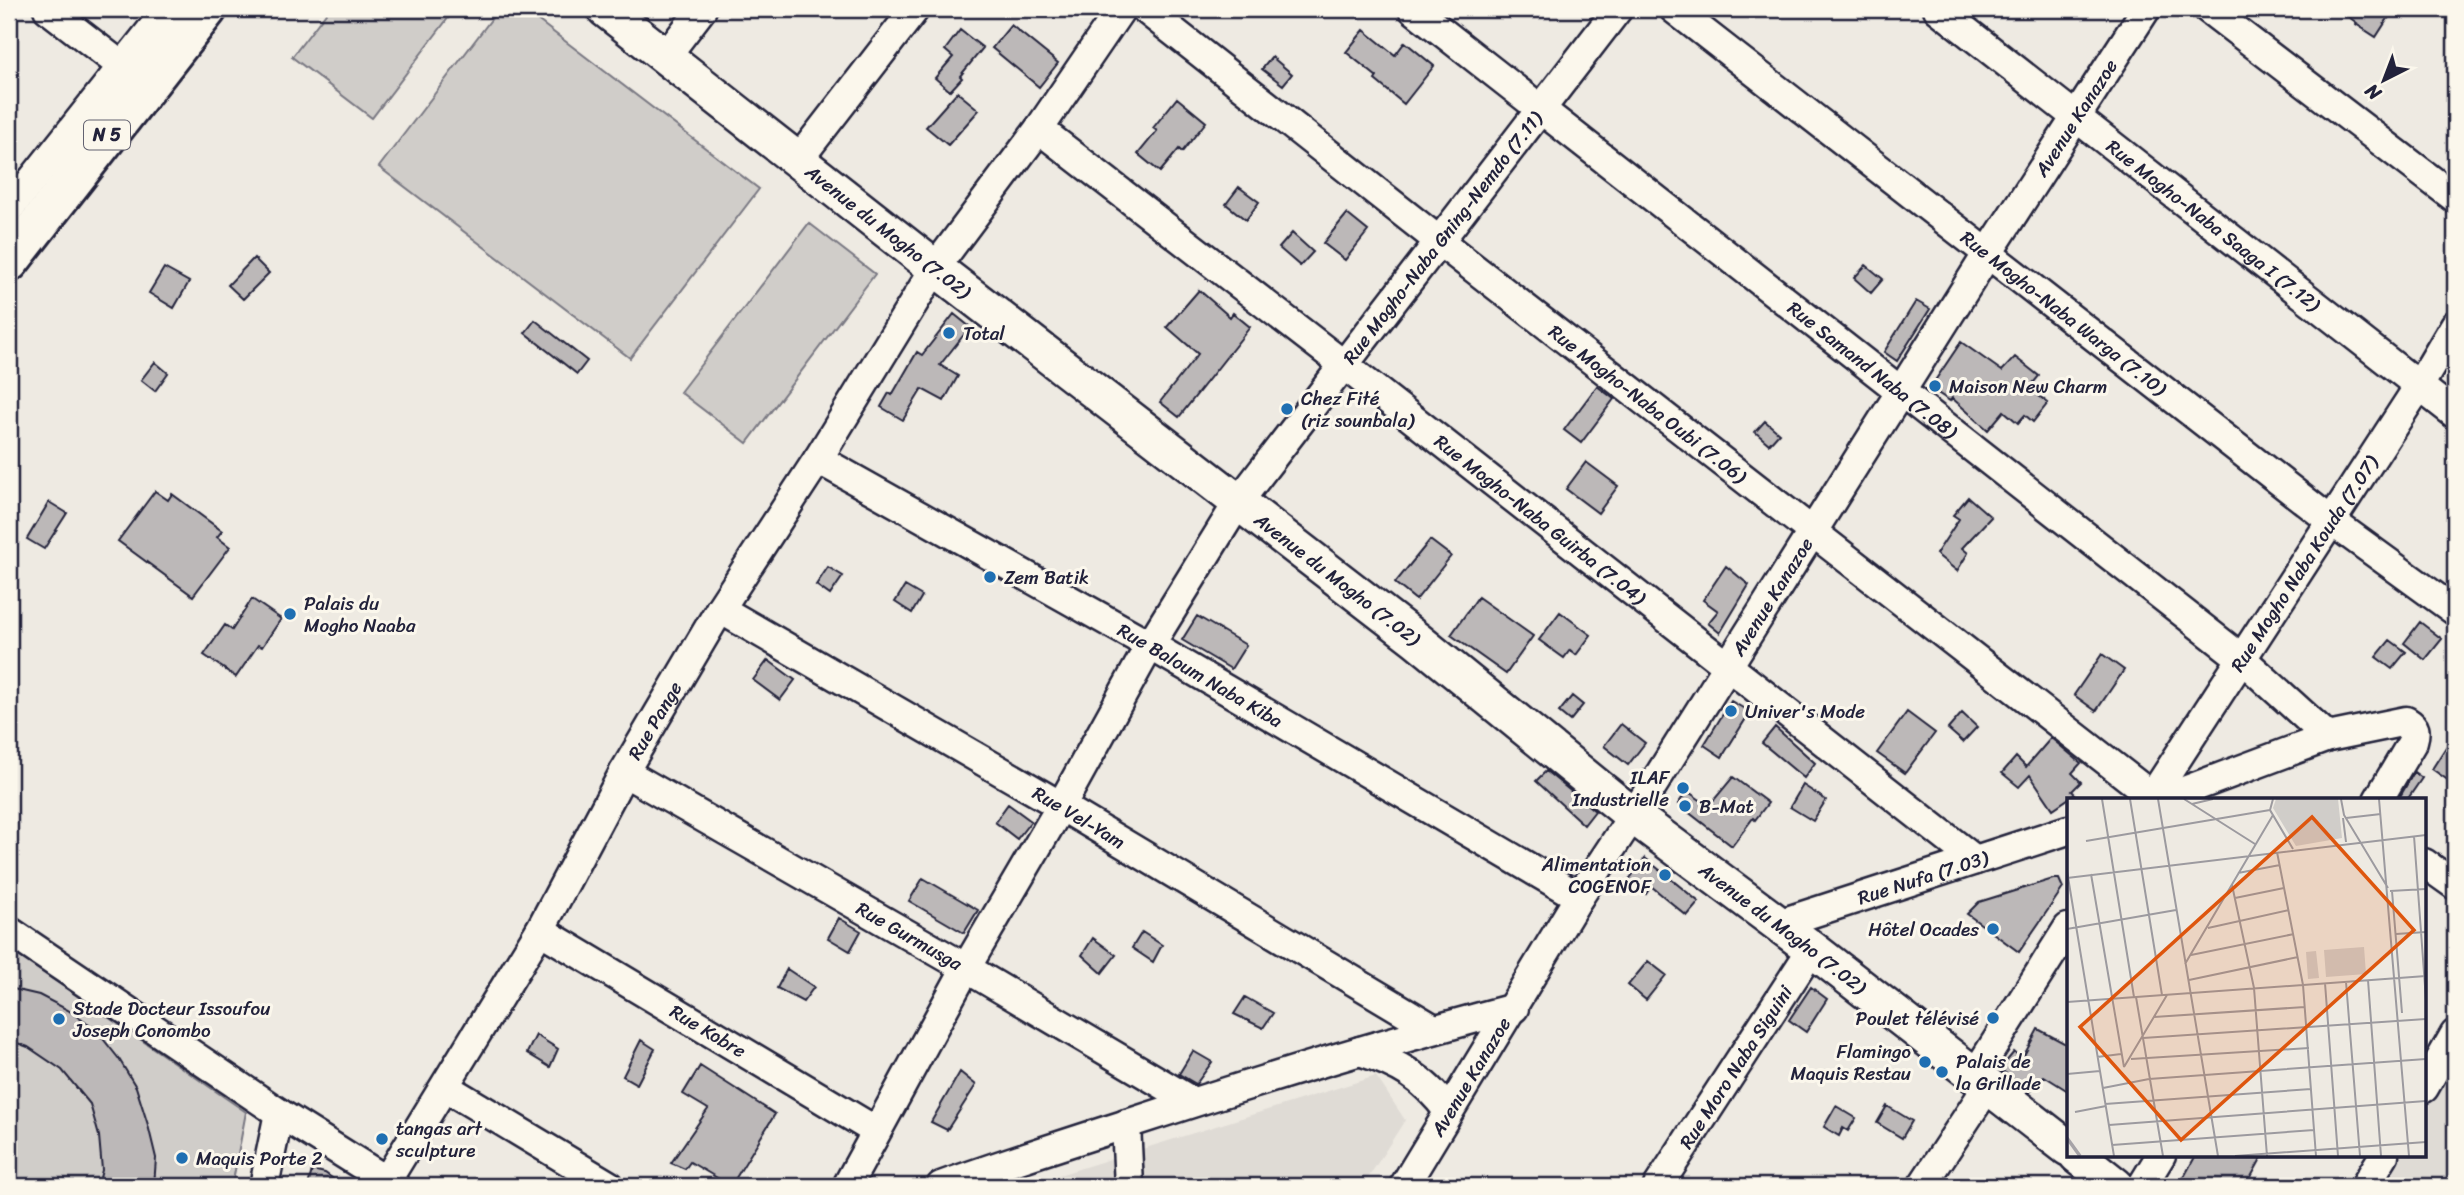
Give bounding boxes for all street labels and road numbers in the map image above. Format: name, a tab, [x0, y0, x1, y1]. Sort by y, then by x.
street label: Avenue Kanazoe	[2025, 52, 2127, 184]
street label: Rue Mogho-Naba Gning-Nemdo (7.11)	[1334, 103, 1551, 372]
road number: N 5	[84, 120, 130, 150]
street label: Rue Mogho-Naba Saaga I (7.12)	[2099, 131, 2329, 321]
street label: Avenue du Mogho (7.02)	[797, 155, 979, 308]
street label: Rue Mogho-Naba Warga (7.10)	[1953, 222, 2175, 405]
street label: Rue Samand Naba (7.08)	[1780, 292, 1966, 448]
street label: Rue Mogho-Naba Oubi (7.06)	[1541, 316, 1755, 493]
street label: Rue Mogho-Naba Guirba (7.04)	[1427, 426, 1654, 614]
street label: Rue Mogho Naba Kouda (7.07)	[2221, 448, 2387, 679]
street label: Avenue du Mogho (7.02)	[1246, 503, 1429, 655]
street label: Avenue Kanazoe	[1722, 531, 1822, 663]
street label: Rue Baloum Naba Kiba	[1111, 614, 1290, 737]
street label: Rue Pange	[619, 675, 691, 766]
street label: Rue Vel-Yam	[1026, 777, 1132, 858]
street label: Rue Nufa (7.03)	[1853, 841, 1993, 914]
street label: Avenue du Mogho (7.02)	[1691, 853, 1875, 1003]
street label: Rue Gurmusga	[850, 892, 969, 980]
street label: Rue Moro Naba Siguini	[1670, 978, 1802, 1156]
street label: Rue Kobre	[663, 995, 753, 1067]
street label: Avenue Kanazoe	[1421, 1010, 1520, 1144]

